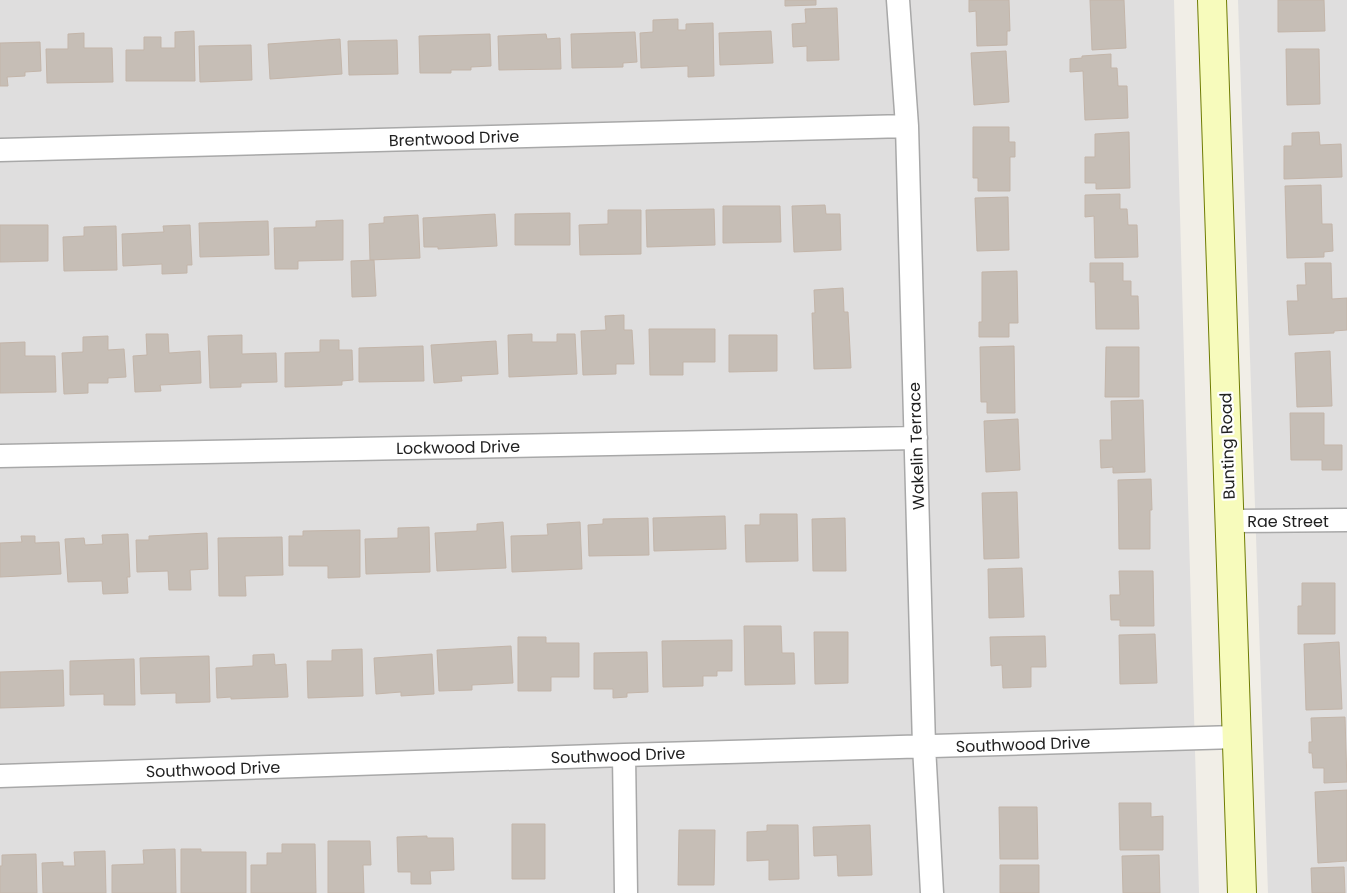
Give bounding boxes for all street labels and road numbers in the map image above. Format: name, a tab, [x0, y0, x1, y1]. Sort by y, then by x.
street label: Brentwood Drive	[388, 125, 520, 152]
street label: Wakelin Terrace	[903, 382, 930, 510]
street label: Bunting Road	[1214, 392, 1241, 500]
street label: Lockwood Drive	[396, 435, 520, 460]
street label: Rae Street	[1247, 510, 1329, 533]
street label: Southwood Drive	[955, 731, 1091, 758]
street label: Southwood Drive	[550, 742, 686, 769]
street label: Southwood Drive	[145, 756, 281, 783]

